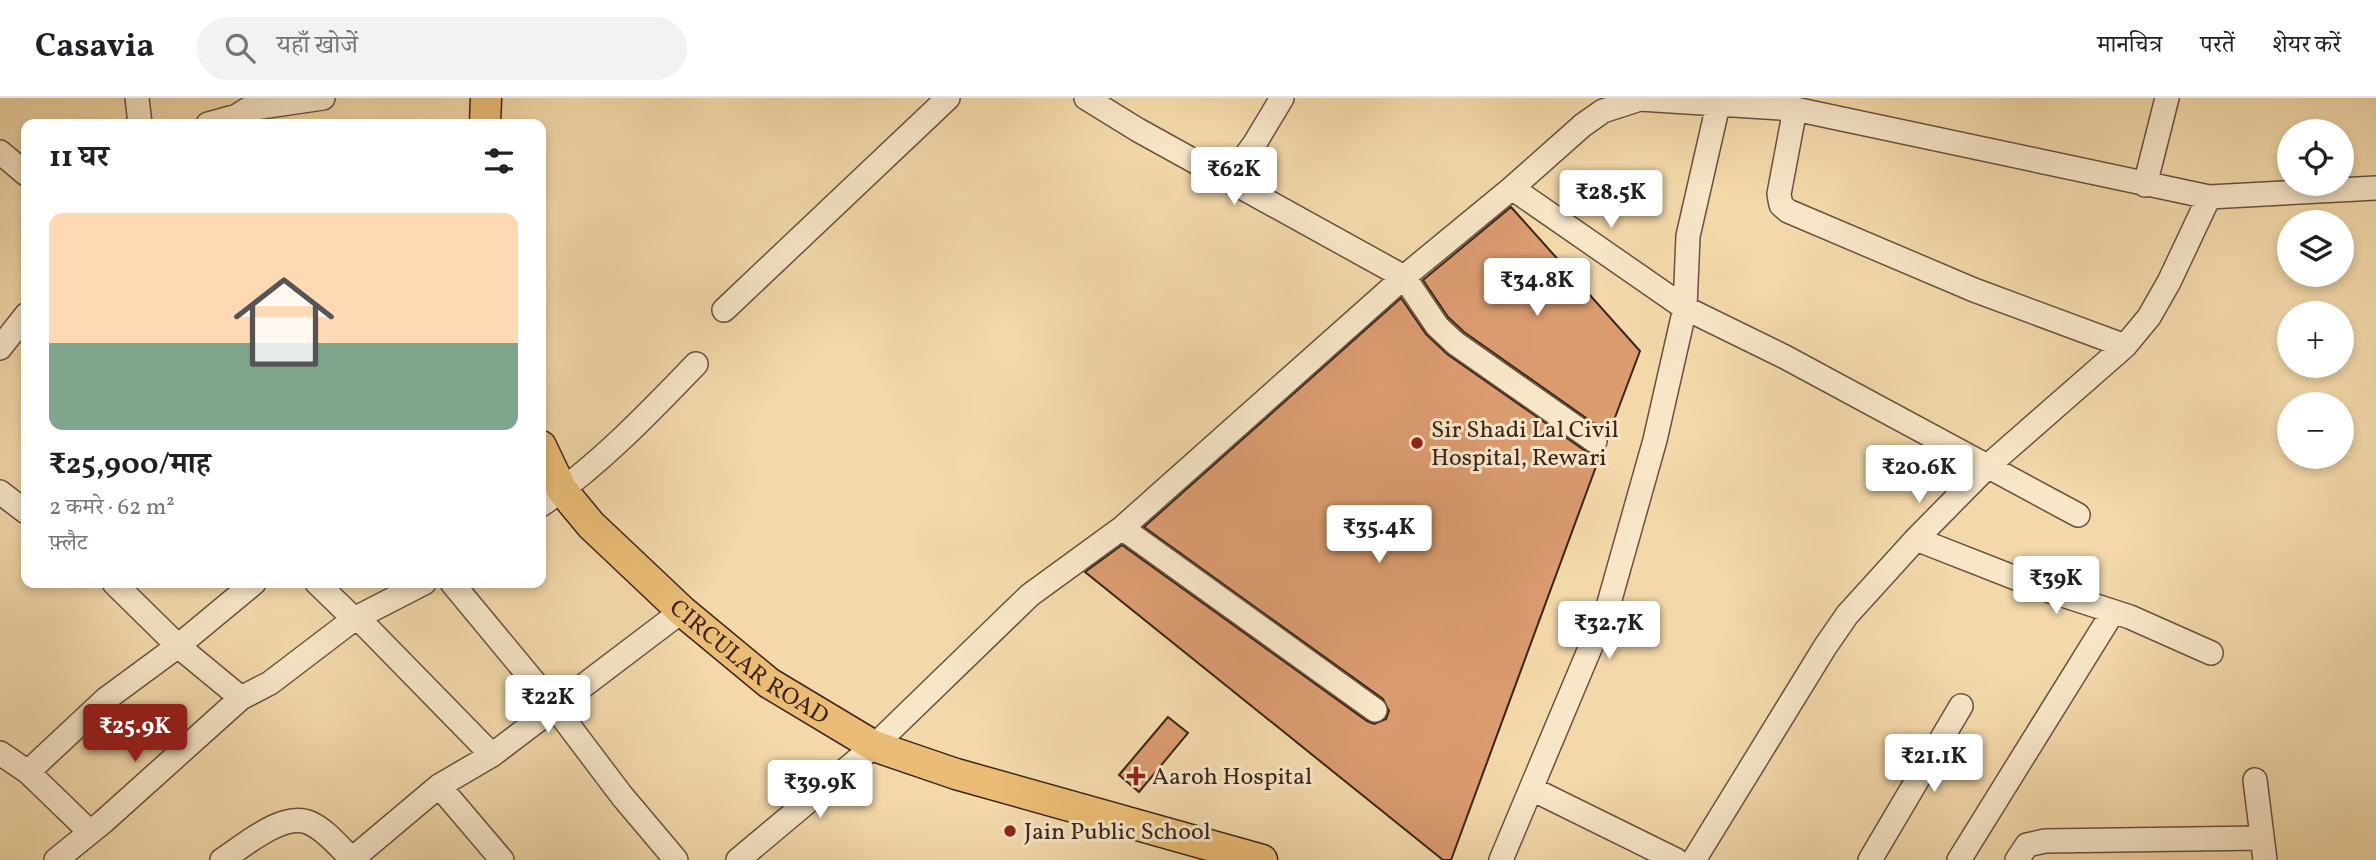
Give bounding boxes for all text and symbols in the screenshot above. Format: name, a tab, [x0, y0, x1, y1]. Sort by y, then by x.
search box	[197, 17, 687, 80]
text: Casavia	[35, 25, 155, 71]
text: यहाँ खोजें	[277, 28, 358, 64]
icon: search	[221, 29, 259, 67]
text: मानचित्र	[2097, 29, 2162, 63]
text: परतें	[2200, 29, 2235, 63]
text: शेयर करें	[2273, 29, 2341, 63]
map controls	[2277, 119, 2354, 469]
button: locate	[2277, 119, 2354, 196]
text: 11 घर	[49, 137, 109, 179]
icon: filters	[480, 142, 518, 180]
pin: ₹62K	[1193, 148, 1275, 207]
text: ₹62K	[1207, 154, 1261, 186]
pin: ₹28.5K	[1554, 170, 1668, 230]
text: ₹28.5K	[1576, 177, 1646, 209]
button: layers	[2277, 210, 2354, 287]
pin: ₹34.8K	[1480, 258, 1594, 318]
icon: home	[221, 259, 347, 385]
text: ₹34.8K	[1500, 265, 1574, 297]
button: +	[2277, 301, 2354, 378]
button: −	[2277, 392, 2354, 469]
place label: Sir Shadi Lal Civil Hospital, Rewari	[1431, 414, 1619, 476]
marker: Sir Shadi Lal Civil Hospital, Rewari	[1409, 435, 1425, 451]
text: ₹25,900/माह	[49, 444, 211, 486]
pin: ₹20.6K	[1862, 446, 1976, 505]
text: ₹20.6K	[1882, 452, 1956, 484]
text: 2 कमरे · 62 m²	[49, 492, 175, 524]
pin: ₹35.4K	[1322, 505, 1436, 565]
text: ₹35.4K	[1343, 512, 1415, 544]
text: फ़्लैट	[49, 528, 87, 560]
pin: ₹39K	[2015, 556, 2097, 616]
text: ₹39K	[2029, 563, 2083, 595]
street label: CIRCULAR ROAD	[661, 592, 835, 734]
pin: ₹32.7K	[1552, 602, 1666, 661]
text: ₹32.7K	[1574, 608, 1644, 640]
pin: ₹22K	[507, 676, 589, 735]
text: ₹22K	[521, 682, 575, 714]
pin: ₹25.9K	[78, 704, 192, 764]
text: ₹25.9K	[99, 711, 171, 743]
pin: ₹21.1K	[1877, 734, 1991, 794]
text: ₹21.1K	[1901, 741, 1967, 773]
pin: ₹39.9K	[763, 760, 877, 820]
place label: Aaroh Hospital	[1152, 761, 1312, 795]
marker: Aaroh Hospital	[1126, 766, 1146, 786]
text: ₹39.9K	[784, 767, 856, 799]
place label: Jain Public School	[1024, 816, 1211, 850]
marker: Jain Public School	[1002, 823, 1018, 839]

